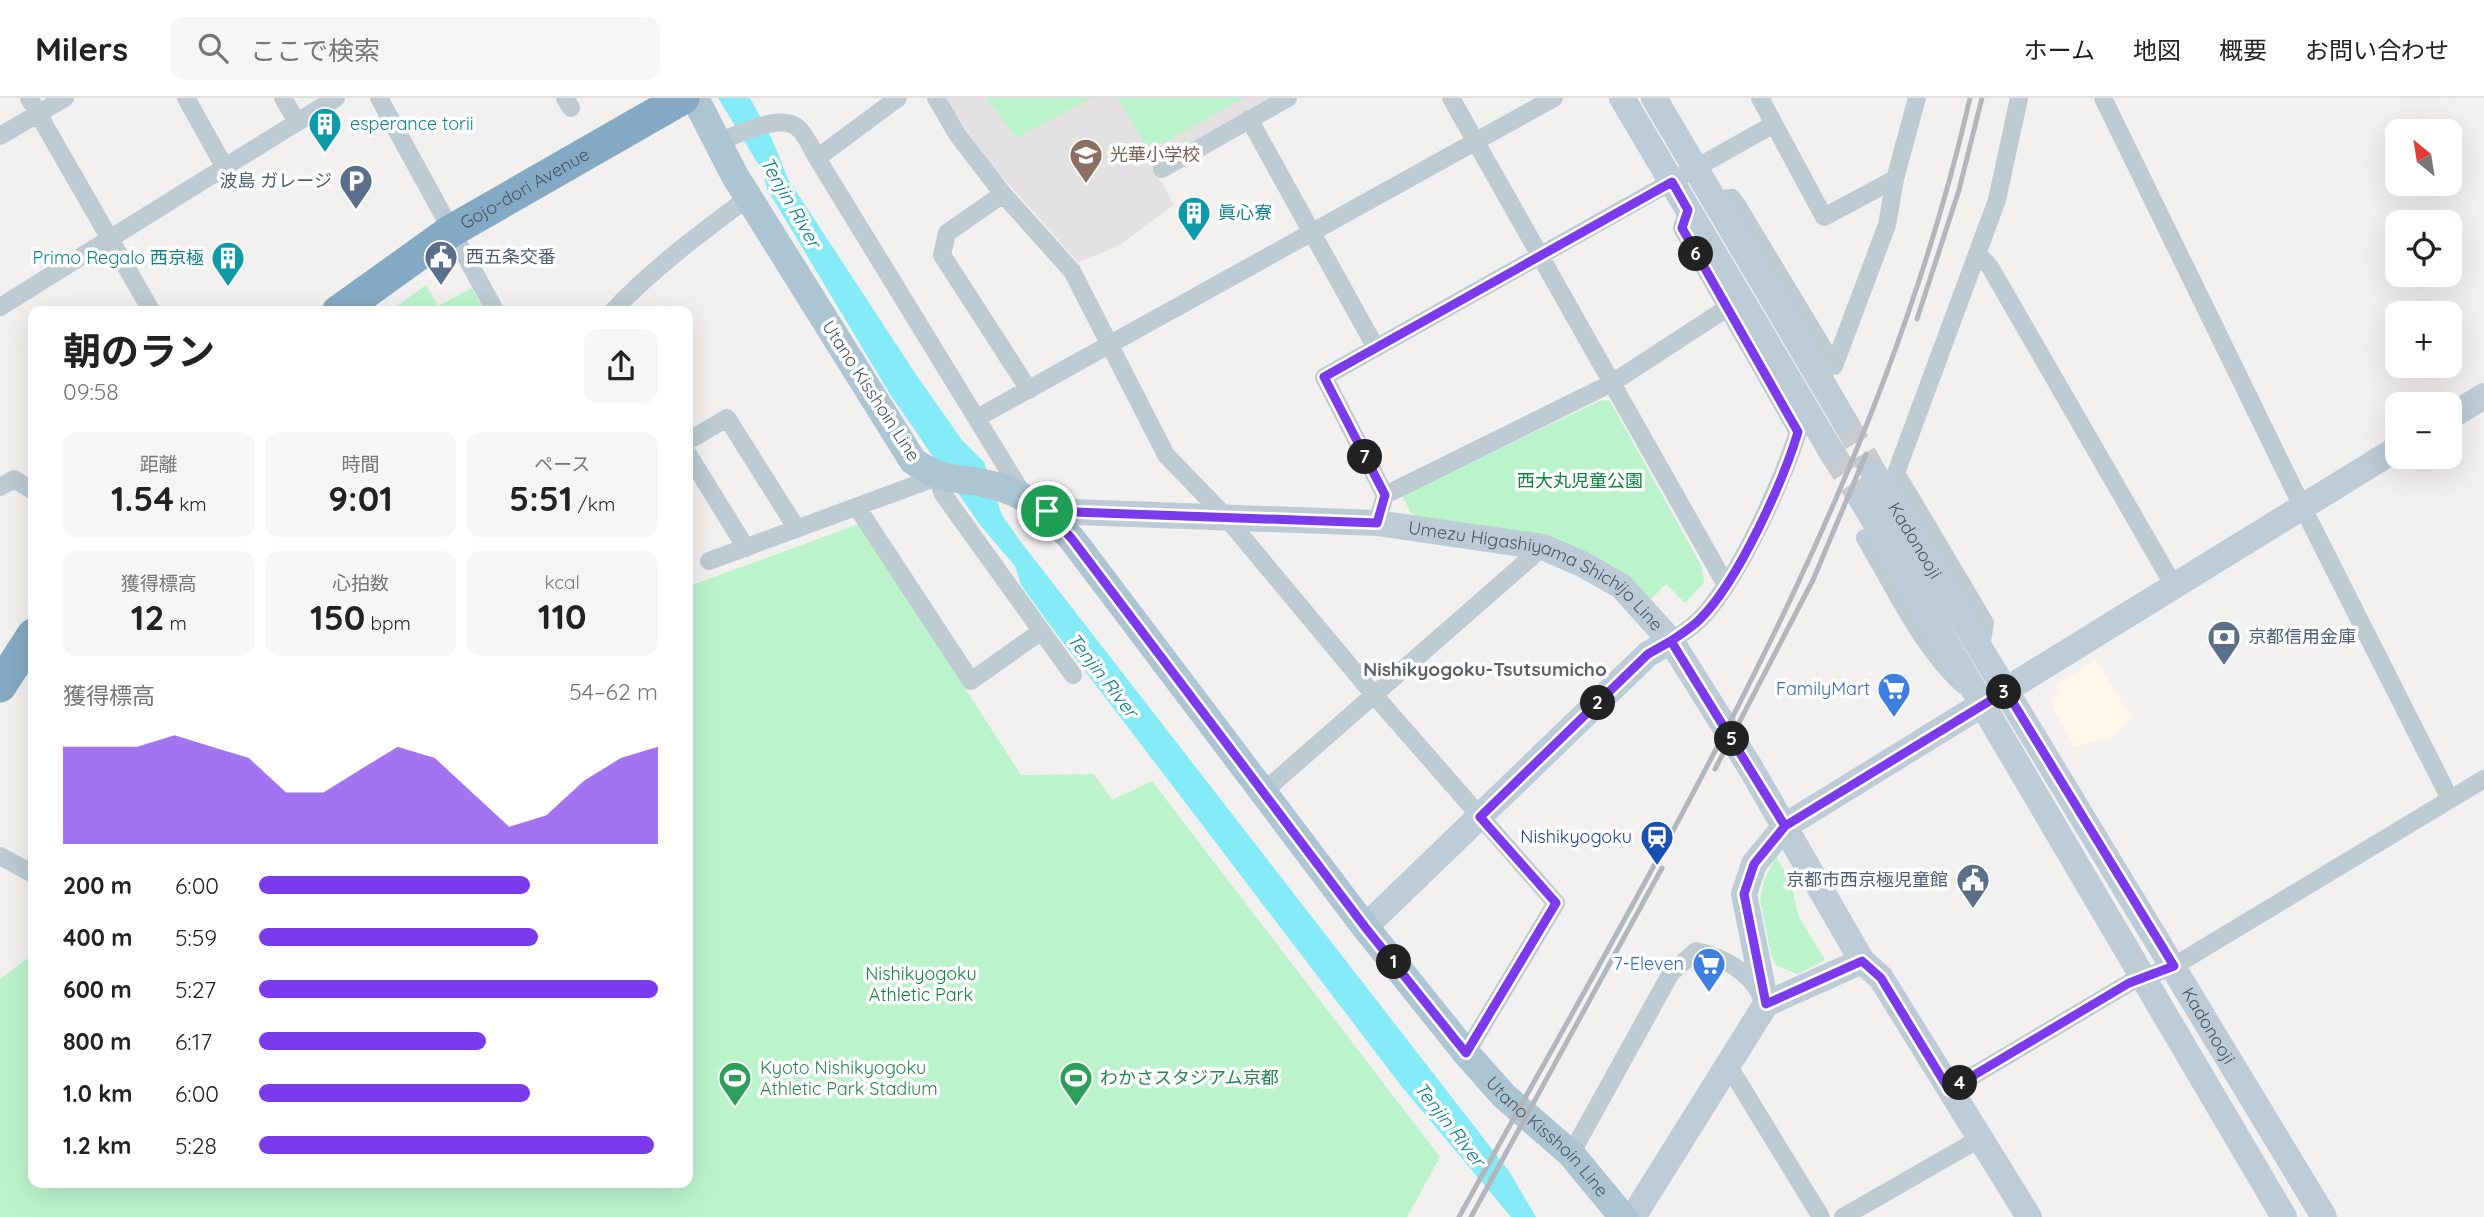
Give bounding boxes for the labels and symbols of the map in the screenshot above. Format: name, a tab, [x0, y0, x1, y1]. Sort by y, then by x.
building icon: esperance torii	[306, 105, 344, 154]
place label: esperance torii	[350, 112, 474, 135]
north arrow	[2385, 119, 2462, 196]
school or university icon: 光華小学校	[1067, 136, 1105, 185]
street label: Gojo-dori Avenue	[456, 142, 593, 234]
place label: 光華小学校	[1110, 143, 1200, 166]
water label: Tenjin River	[755, 152, 828, 254]
parking icon: 波島 ガレージ	[337, 162, 375, 211]
place label: 波島 ガレージ	[219, 169, 332, 192]
building icon: 眞心寮	[1175, 194, 1213, 243]
place label: 眞心寮	[1218, 201, 1272, 224]
pin: 6	[1678, 236, 1714, 272]
public building icon: 西五条交番	[422, 238, 460, 287]
building icon: Primo Regalo 西京極	[209, 239, 247, 288]
place label: 西五条交番	[466, 245, 556, 268]
place label: Primo Regalo 西京極	[32, 246, 204, 269]
street label: Utano Kisshoin Line	[817, 316, 926, 465]
pin: 7	[1348, 440, 1382, 474]
park label: 西大丸児童公園	[1517, 469, 1643, 492]
pin	[1017, 481, 1077, 541]
street label: Kadonooji	[1883, 498, 1947, 583]
street label: Umezu Higashiyama Shichijo Line	[1407, 516, 1668, 636]
bank icon: 京都信用金庫	[2205, 618, 2243, 667]
place label: 京都信用金庫	[2248, 625, 2356, 648]
water label: Tenjin River	[1062, 628, 1145, 724]
district label: Nishikyogoku-Tsutsumicho	[1363, 657, 1607, 681]
supermarket icon: FamilyMart	[1875, 670, 1913, 719]
pin: 3	[1986, 674, 2022, 710]
place label: FamilyMart	[1776, 677, 1870, 700]
pin: 2	[1580, 686, 1616, 720]
pin: 5	[1714, 722, 1750, 756]
station icon: Nishikyogoku	[1638, 818, 1676, 867]
place label: Nishikyogoku	[1520, 825, 1632, 848]
public building icon: 京都市西京極児童館	[1954, 861, 1992, 910]
place label: 京都市西京極児童館	[1786, 868, 1948, 891]
pin: 1	[1376, 944, 1412, 980]
supermarket icon: 7-Eleven	[1690, 945, 1728, 994]
place label: 7-Eleven	[1613, 952, 1684, 975]
park label: Nishikyogoku Athletic Park	[865, 962, 977, 1006]
street label: Kadonooji	[2177, 983, 2241, 1068]
place label: Kyoto Nishikyogoku Athletic Park Stadium	[760, 1056, 938, 1100]
sports icon: Kyoto Nishikyogoku Athletic Park Stadium	[716, 1059, 754, 1108]
sports icon: わかさスタジアム京都	[1057, 1059, 1095, 1108]
place label: わかさスタジアム京都	[1100, 1066, 1279, 1089]
pin: 4	[1942, 1066, 1978, 1100]
street label: Utano Kisshoin Line	[1481, 1071, 1614, 1202]
water label: Tenjin River	[1409, 1077, 1492, 1173]

